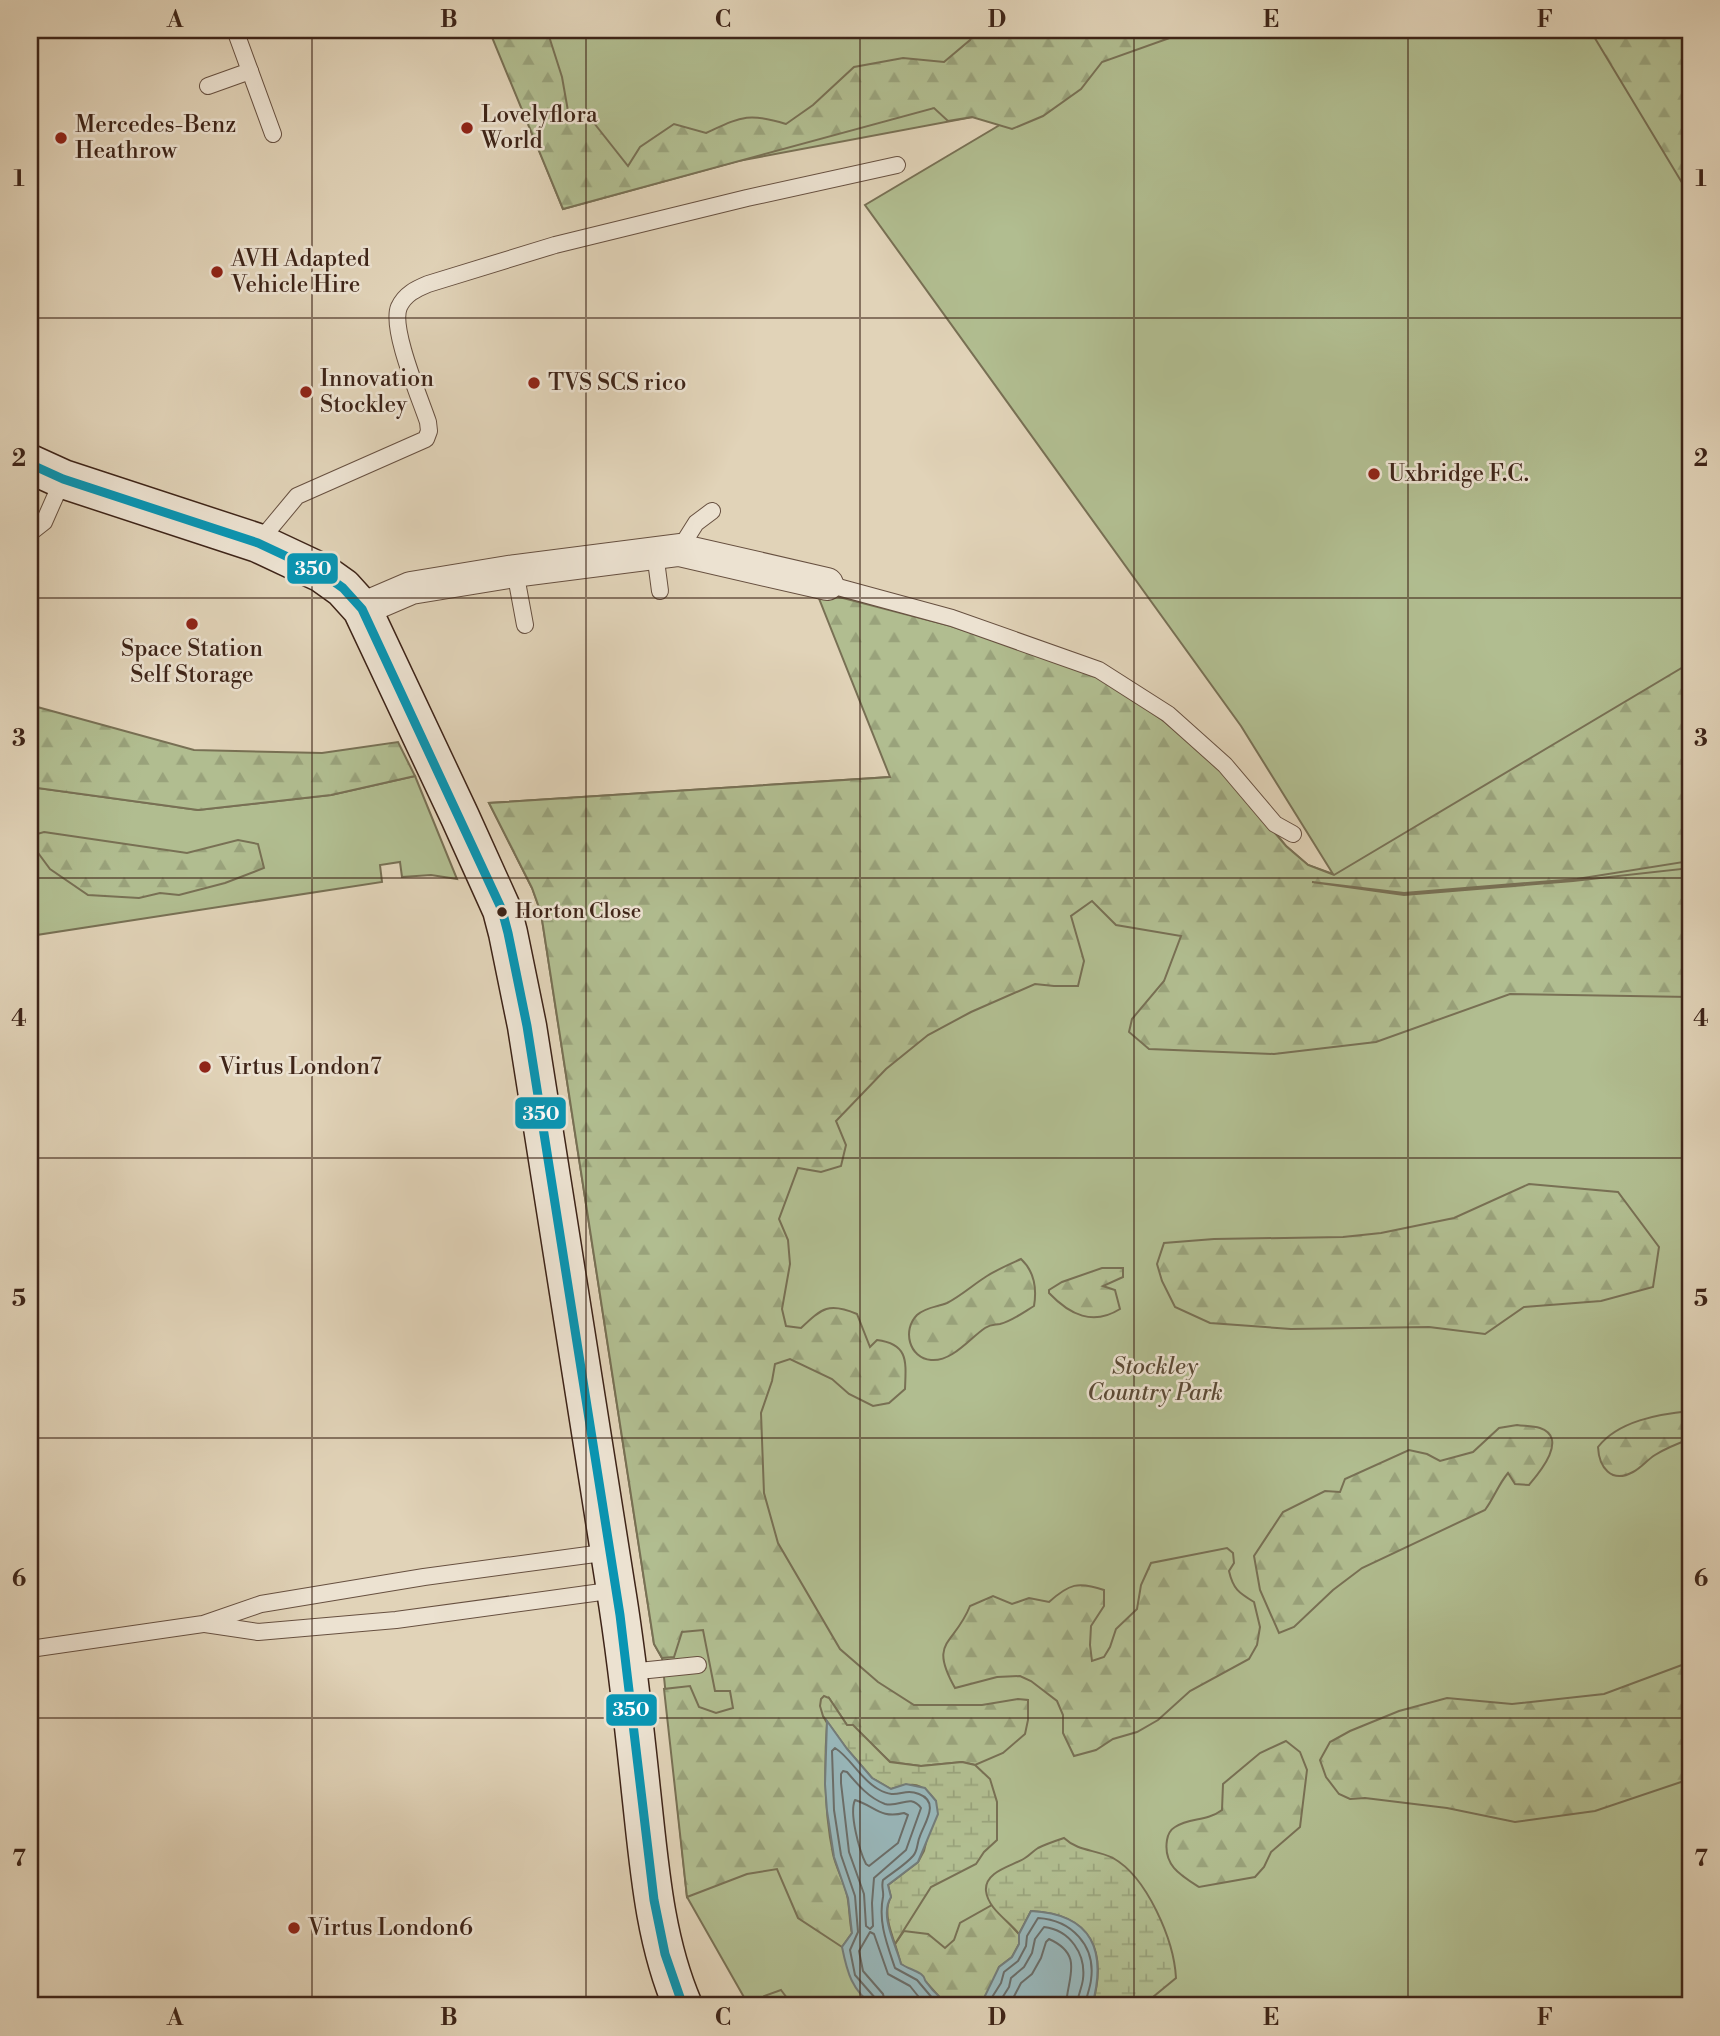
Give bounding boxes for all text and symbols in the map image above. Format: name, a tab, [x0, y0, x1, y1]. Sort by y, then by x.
text: A	[166, 6, 184, 34]
text: B	[440, 6, 458, 34]
text: C	[715, 6, 731, 34]
text: D	[988, 6, 1006, 34]
text: E	[1263, 6, 1279, 34]
text: F	[1537, 6, 1553, 34]
place label: Lovelyflora World	[480, 101, 598, 155]
place label: Mercedes-Benz Heathrow	[75, 111, 236, 165]
marker: Lovelyflora World	[459, 120, 475, 136]
marker: Mercedes-Benz Heathrow	[53, 130, 69, 146]
text: 1	[13, 165, 25, 193]
text: 1	[1695, 165, 1707, 193]
place label: AVH Adapted Vehicle Hire	[230, 245, 370, 299]
marker: AVH Adapted Vehicle Hire	[209, 264, 225, 280]
place label: Innovation Stockley	[320, 365, 434, 419]
place label: TVS SCS rico	[548, 369, 686, 397]
marker: TVS SCS rico	[526, 375, 542, 391]
marker: Innovation Stockley	[298, 384, 314, 400]
text: 2	[12, 445, 26, 473]
text: 2	[1694, 445, 1708, 473]
place label: Uxbridge F.C.	[1388, 460, 1529, 488]
marker: Uxbridge F.C.	[1366, 466, 1382, 482]
line badge: 350	[286, 552, 339, 585]
text: 350	[294, 557, 332, 581]
marker: Space Station Self Storage	[184, 616, 200, 632]
place label: Space Station Self Storage	[121, 635, 263, 689]
text: 3	[12, 725, 26, 753]
text: 3	[1694, 725, 1708, 753]
place label: Horton Close	[515, 899, 641, 925]
marker: Horton Close	[495, 905, 509, 919]
text: 4	[11, 1005, 27, 1033]
text: 4	[1693, 1005, 1709, 1033]
place label: Virtus London7	[218, 1053, 382, 1081]
marker: Virtus London7	[197, 1059, 213, 1075]
line badge: 350	[514, 1096, 567, 1130]
text: 350	[522, 1102, 560, 1126]
text: 5	[12, 1285, 26, 1313]
text: 5	[1694, 1285, 1708, 1313]
park label: Stockley Country Park	[1087, 1353, 1223, 1407]
text: 6	[12, 1565, 26, 1593]
text: 6	[1694, 1565, 1708, 1593]
line badge: 350	[605, 1693, 658, 1727]
text: 350	[612, 1698, 650, 1722]
text: 7	[12, 1845, 26, 1873]
text: 7	[1694, 1845, 1708, 1873]
place label: Virtus London6	[307, 1914, 473, 1942]
marker: Virtus London6	[286, 1920, 302, 1936]
text: A	[166, 2004, 184, 2032]
text: B	[440, 2004, 458, 2032]
text: C	[715, 2004, 731, 2032]
text: D	[988, 2004, 1006, 2032]
text: E	[1263, 2004, 1279, 2032]
text: F	[1537, 2004, 1553, 2032]

